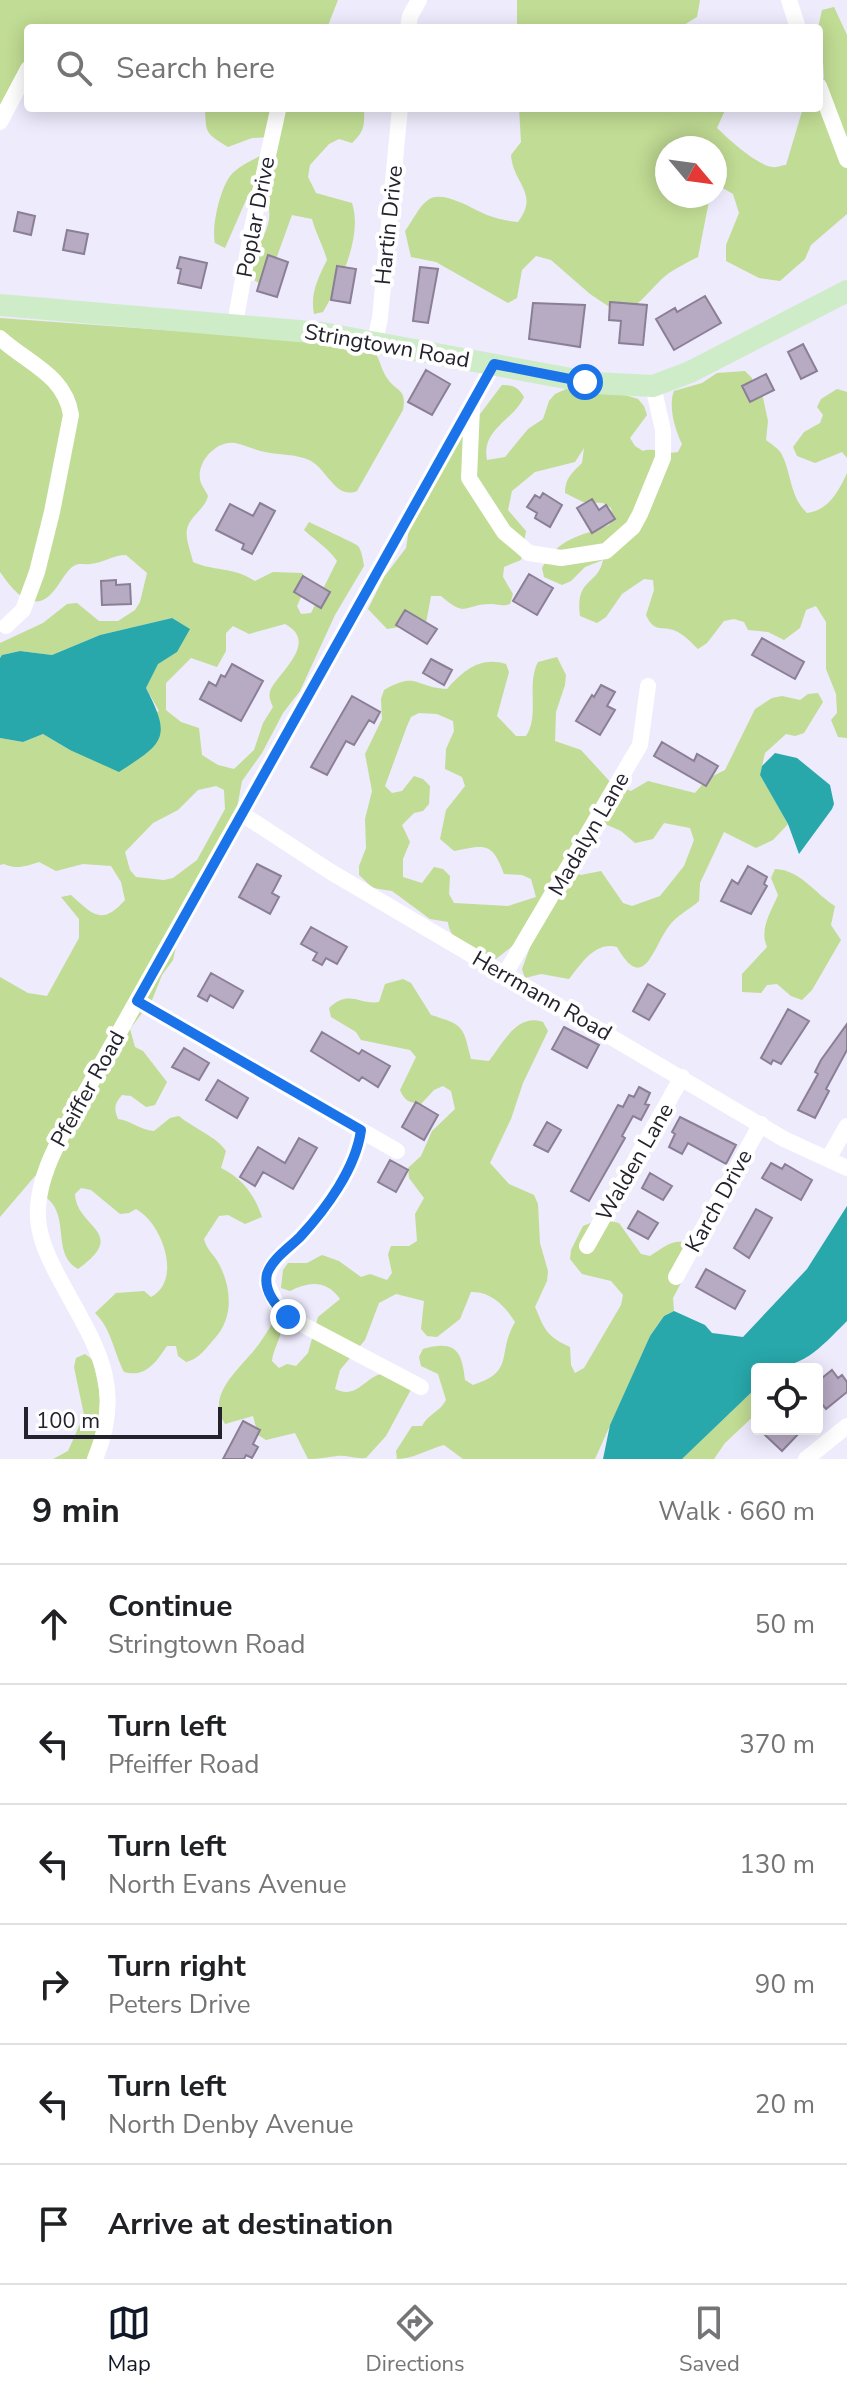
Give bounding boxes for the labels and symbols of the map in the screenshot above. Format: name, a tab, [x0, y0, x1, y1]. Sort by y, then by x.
north arrow	[655, 136, 727, 208]
street label: Poplar Drive	[230, 154, 282, 280]
street label: Hartin Drive	[368, 164, 410, 286]
street label: Stringtown Road	[302, 317, 472, 375]
route start	[567, 364, 603, 400]
street label: Madalyn Lane	[541, 767, 637, 901]
street label: Herrmann Road	[467, 944, 617, 1048]
street label: Pfeiffer Road	[44, 1026, 132, 1152]
street label: Walden Lane	[589, 1098, 681, 1226]
street label: Karch Drive	[678, 1144, 760, 1258]
route end	[270, 1299, 306, 1335]
scale bar	[24, 1403, 222, 1439]

